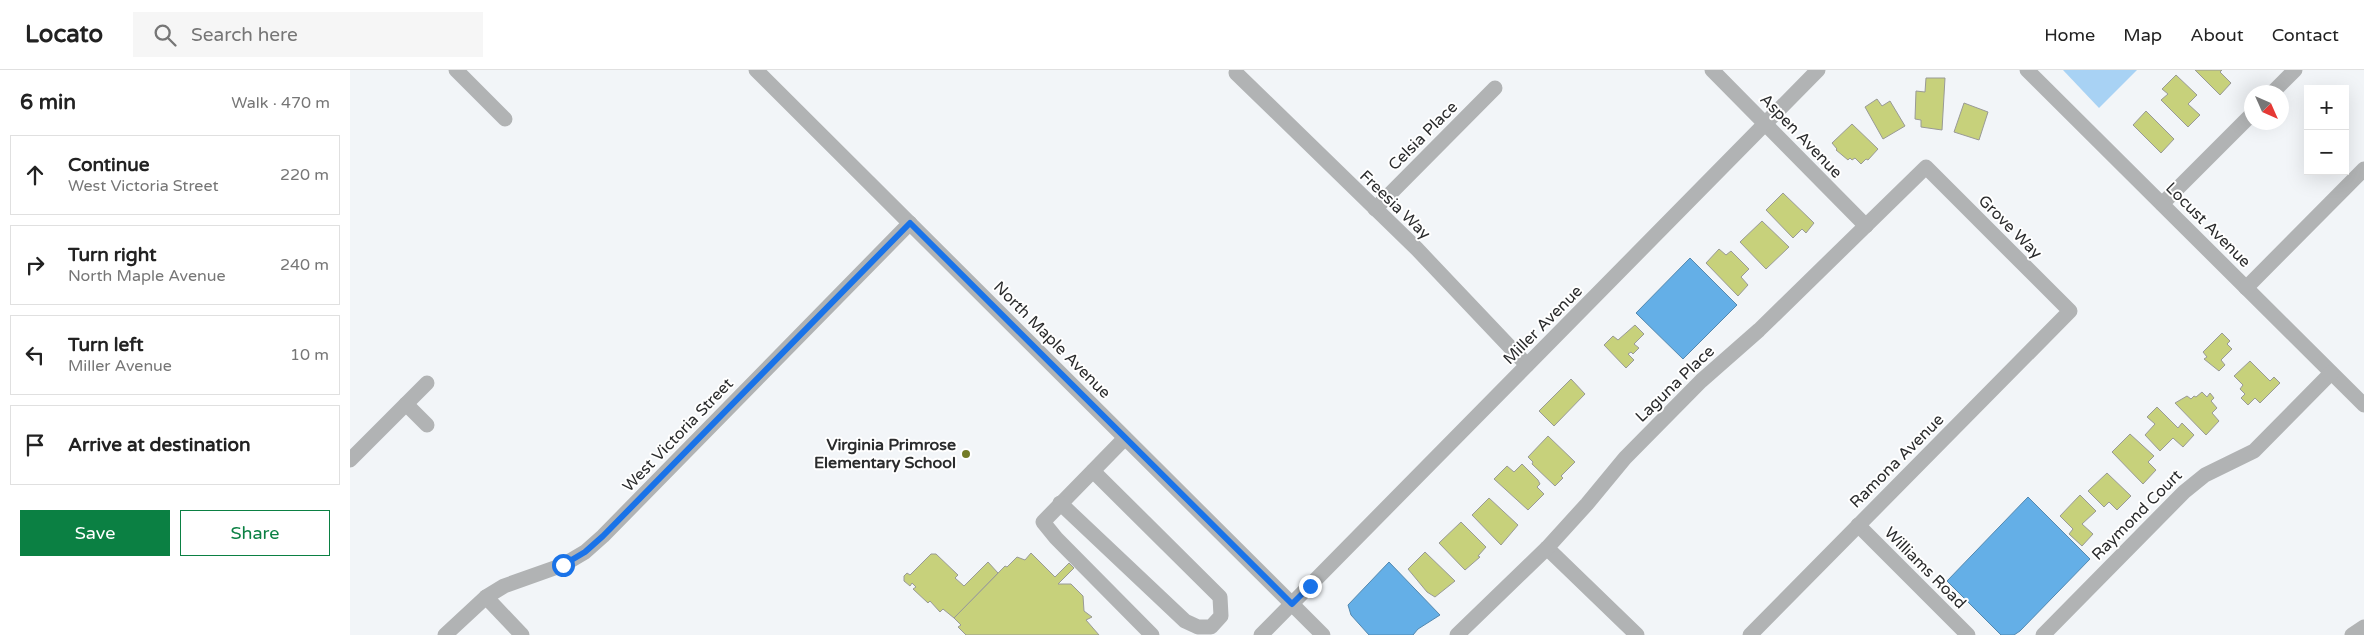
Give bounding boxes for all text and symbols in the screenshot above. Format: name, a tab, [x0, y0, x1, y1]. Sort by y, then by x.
search box	[133, 12, 483, 57]
text: Locato	[25, 20, 103, 49]
icon: search	[151, 21, 179, 49]
text: Search here	[191, 24, 298, 46]
text: Home	[2044, 24, 2095, 46]
text: Map	[2123, 24, 2162, 46]
text: About	[2190, 24, 2244, 46]
text: Contact	[2272, 24, 2339, 46]
north arrow	[2244, 85, 2289, 130]
map controls	[2304, 85, 2349, 175]
button: +	[2304, 85, 2349, 130]
text: 6 min	[20, 90, 76, 115]
street label: Aspen Avenue	[1756, 90, 1846, 182]
text: Walk · 470 m	[231, 93, 330, 113]
street label: Celsia Place	[1384, 97, 1462, 175]
button: −	[2304, 130, 2349, 175]
text: Continue	[68, 154, 150, 176]
icon: ahead	[21, 161, 49, 189]
text: 220 m	[280, 165, 329, 185]
street label: Freesia Way	[1355, 166, 1435, 244]
text: West Victoria Street	[68, 176, 219, 196]
street label: Locust Avenue	[2161, 178, 2255, 272]
street label: Grove Way	[1974, 191, 2046, 263]
text: Turn right	[68, 244, 156, 266]
icon: right	[21, 251, 49, 279]
text: 240 m	[280, 255, 329, 275]
text: North Maple Avenue	[68, 266, 226, 286]
street label: North Maple Avenue	[989, 277, 1115, 403]
street label: Miller Avenue	[1499, 281, 1587, 369]
text: Turn left	[68, 334, 144, 356]
icon: left	[21, 341, 49, 369]
street label: Laguna Place	[1631, 341, 1719, 427]
text: 10 m	[290, 345, 329, 365]
text: Miller Avenue	[68, 356, 172, 376]
street label: West Victoria Street	[619, 374, 737, 496]
street label: Ramona Avenue	[1846, 410, 1948, 512]
icon: arrive	[21, 431, 49, 459]
text: Arrive at destination	[68, 434, 251, 456]
place label: Virginia Primrose Elementary School	[814, 435, 956, 473]
marker: Virginia Primrose Elementary School	[960, 448, 972, 460]
street label: Raymond Court	[2088, 466, 2186, 564]
button: Save	[20, 510, 170, 556]
button: Share	[180, 510, 330, 556]
street label: Williams Road	[1880, 523, 1970, 613]
route start	[552, 554, 575, 577]
route end	[1299, 575, 1322, 598]

